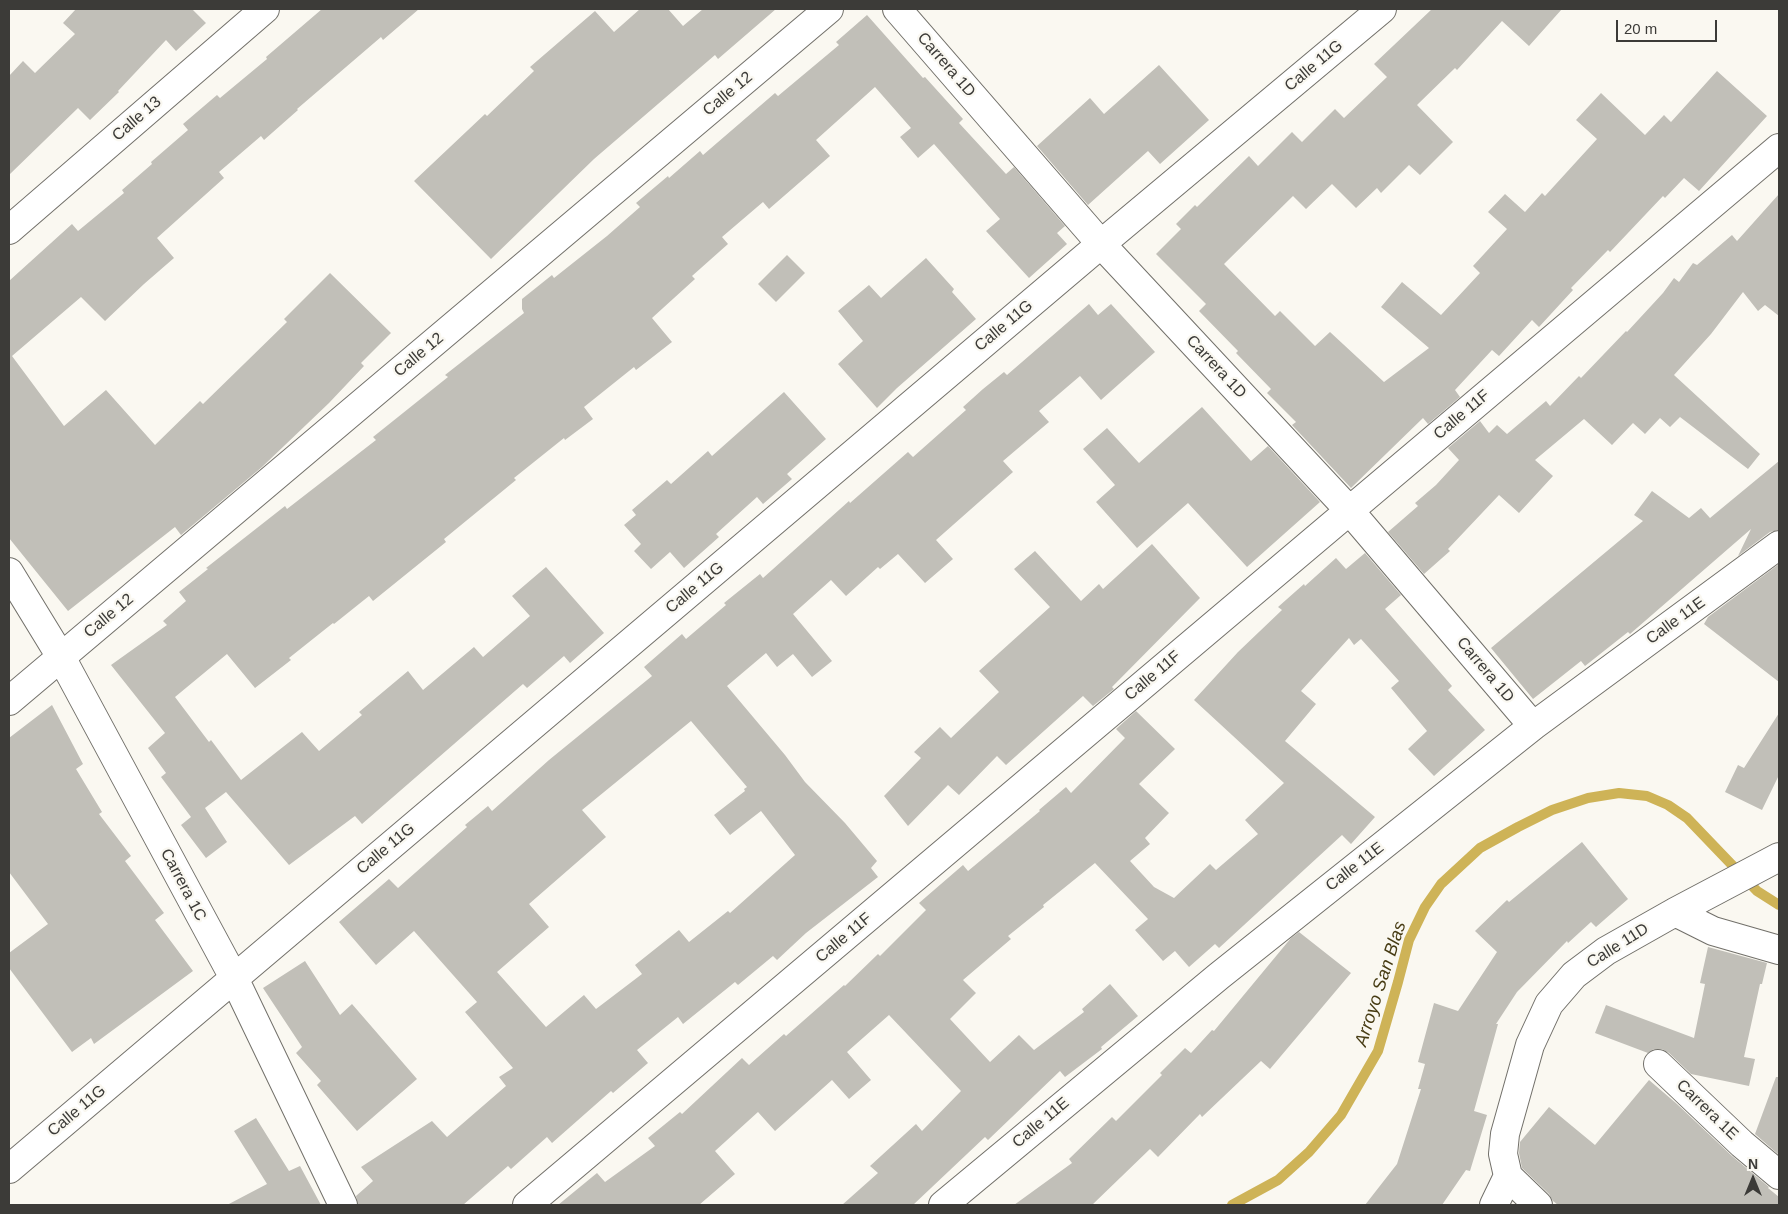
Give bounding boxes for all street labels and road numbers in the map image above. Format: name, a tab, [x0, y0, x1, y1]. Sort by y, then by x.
street label: Carrera 1D	[913, 29, 979, 101]
street label: Calle 11G	[1281, 36, 1347, 96]
street label: Calle 12	[699, 68, 757, 120]
street label: Calle 13	[109, 92, 165, 146]
street label: Calle 11G	[971, 296, 1037, 356]
street label: Calle 12	[390, 329, 448, 381]
street label: Carrera 1D	[1182, 332, 1250, 402]
street label: Calle 11F	[1430, 386, 1494, 444]
street label: Calle 11G	[662, 558, 728, 618]
street label: Calle 12	[80, 590, 138, 642]
street label: Calle 11E	[1643, 593, 1709, 649]
street label: Carrera 1D	[1452, 634, 1518, 706]
street label: Calle 11F	[1121, 647, 1185, 705]
street label: Calle 11G	[353, 819, 419, 879]
street label: Calle 11E	[1322, 838, 1388, 896]
street label: Carrera 1C	[156, 846, 210, 924]
street label: Calle 11F	[812, 909, 876, 967]
street label: Calle 11D	[1584, 920, 1652, 972]
street label: Carrera 1E	[1672, 1076, 1742, 1144]
street label: Calle 11G	[44, 1081, 110, 1141]
street label: Calle 11E	[1009, 1094, 1073, 1152]

